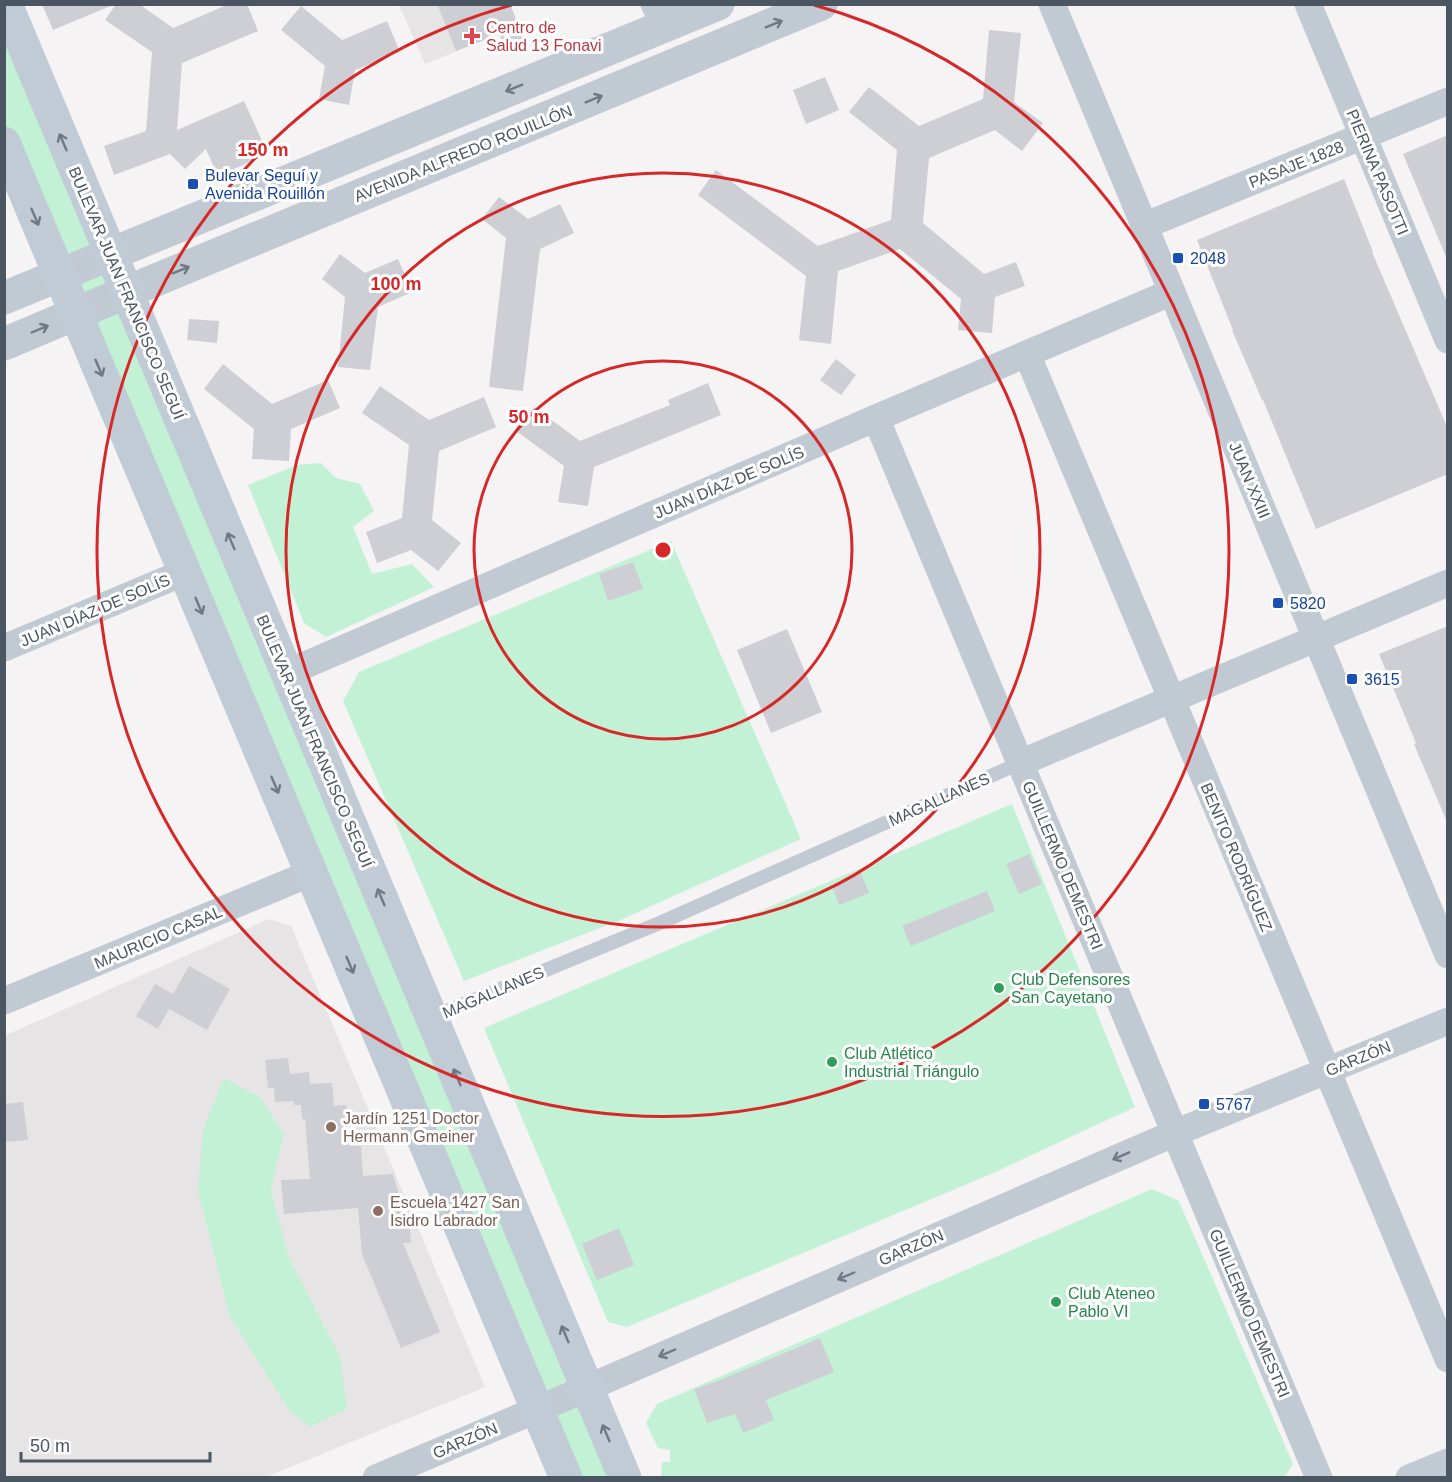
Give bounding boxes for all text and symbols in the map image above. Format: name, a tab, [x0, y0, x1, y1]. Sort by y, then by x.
one-way arrow	[764, 18, 783, 29]
place label: Centro de Salud 13 Fonavi	[486, 19, 602, 54]
marker: Centro de Salud 13 Fonavi	[463, 27, 481, 45]
one-way arrow	[506, 83, 524, 94]
one-way arrow	[584, 93, 602, 104]
street label: AVENIDA ALFREDO ROUILLÓN	[351, 101, 575, 205]
street label: PIERINA PASOTTI	[1343, 107, 1412, 238]
one-way arrow	[57, 133, 68, 151]
street label: PASAJE 1828	[1247, 138, 1346, 191]
text: 150 m	[237, 140, 289, 160]
street label: BULEVAR JUAN FRANCISCO SEGUÍ	[65, 164, 189, 423]
place label: Bulevar Seguí y Avenida Rouillón	[205, 167, 325, 202]
marker: Bulevar Seguí y Avenida Rouillón	[186, 177, 200, 191]
one-way arrow	[30, 207, 41, 225]
place label: 2048	[1190, 250, 1226, 267]
marker: 2048	[1171, 251, 1185, 265]
one-way arrow	[171, 264, 189, 275]
text: 100 m	[370, 274, 422, 294]
one-way arrow	[31, 323, 49, 334]
one-way arrow	[94, 358, 105, 376]
text: 50 m	[508, 407, 550, 427]
street label: JUAN XXIII	[1226, 440, 1273, 521]
street label: JUAN DÍAZ DE SOLÍS	[651, 442, 807, 522]
one-way arrow	[225, 533, 237, 551]
centre of rings	[653, 540, 673, 560]
street label: JUAN DÍAZ DE SOLÍS	[17, 570, 173, 650]
place label: 5820	[1290, 595, 1326, 612]
one-way arrow	[194, 596, 205, 614]
marker: 5820	[1271, 596, 1285, 610]
street label: BULEVAR JUAN FRANCISCO SEGUÍ	[253, 612, 377, 871]
place label: 3615	[1364, 671, 1400, 688]
marker: 3615	[1345, 672, 1359, 686]
street label: MAGALLANES	[886, 770, 992, 829]
one-way arrow	[270, 776, 281, 794]
street label: GUILLERMO DEMESTRI	[1019, 778, 1106, 952]
street label: BENITO RODRÍGUEZ	[1198, 780, 1277, 934]
one-way arrow	[375, 888, 386, 907]
street label: MAURICIO CASAL	[92, 903, 225, 972]
one-way arrow	[345, 955, 356, 974]
street label: MAGALLANES	[440, 963, 546, 1021]
place label: Club Defensores San Cayetano	[1011, 971, 1130, 1006]
marker: Club Defensores San Cayetano	[992, 981, 1006, 995]
street label: GARZÓN	[1323, 1037, 1393, 1079]
place label: Club Atlético Industrial Triángulo	[844, 1045, 979, 1080]
marker: Club Atlético Industrial Triángulo	[825, 1055, 839, 1069]
one-way arrow	[450, 1068, 462, 1086]
place label: 5767	[1216, 1096, 1252, 1113]
marker: 5767	[1197, 1097, 1211, 1111]
place label: Jardín 1251 Doctor Hermann Gmeiner	[343, 1110, 480, 1145]
marker: Jardín 1251 Doctor Hermann Gmeiner	[324, 1120, 338, 1134]
one-way arrow	[1113, 1151, 1131, 1162]
place label: Escuela 1427 San Isidro Labrador	[390, 1194, 520, 1229]
marker: Escuela 1427 San Isidro Labrador	[371, 1204, 385, 1218]
street label: GARZÓN	[876, 1225, 946, 1269]
street label: GUILLERMO DEMESTRI	[1206, 1226, 1293, 1400]
one-way arrow	[837, 1271, 855, 1282]
place label: Club Ateneo Pablo VI	[1068, 1285, 1155, 1320]
marker: Club Ateneo Pablo VI	[1049, 1295, 1063, 1309]
one-way arrow	[559, 1325, 570, 1344]
one-way arrow	[659, 1348, 677, 1359]
street label: GARZÓN	[430, 1418, 500, 1462]
one-way arrow	[600, 1424, 611, 1442]
scale bar	[21, 1425, 210, 1463]
text: 50 m	[30, 1436, 70, 1456]

